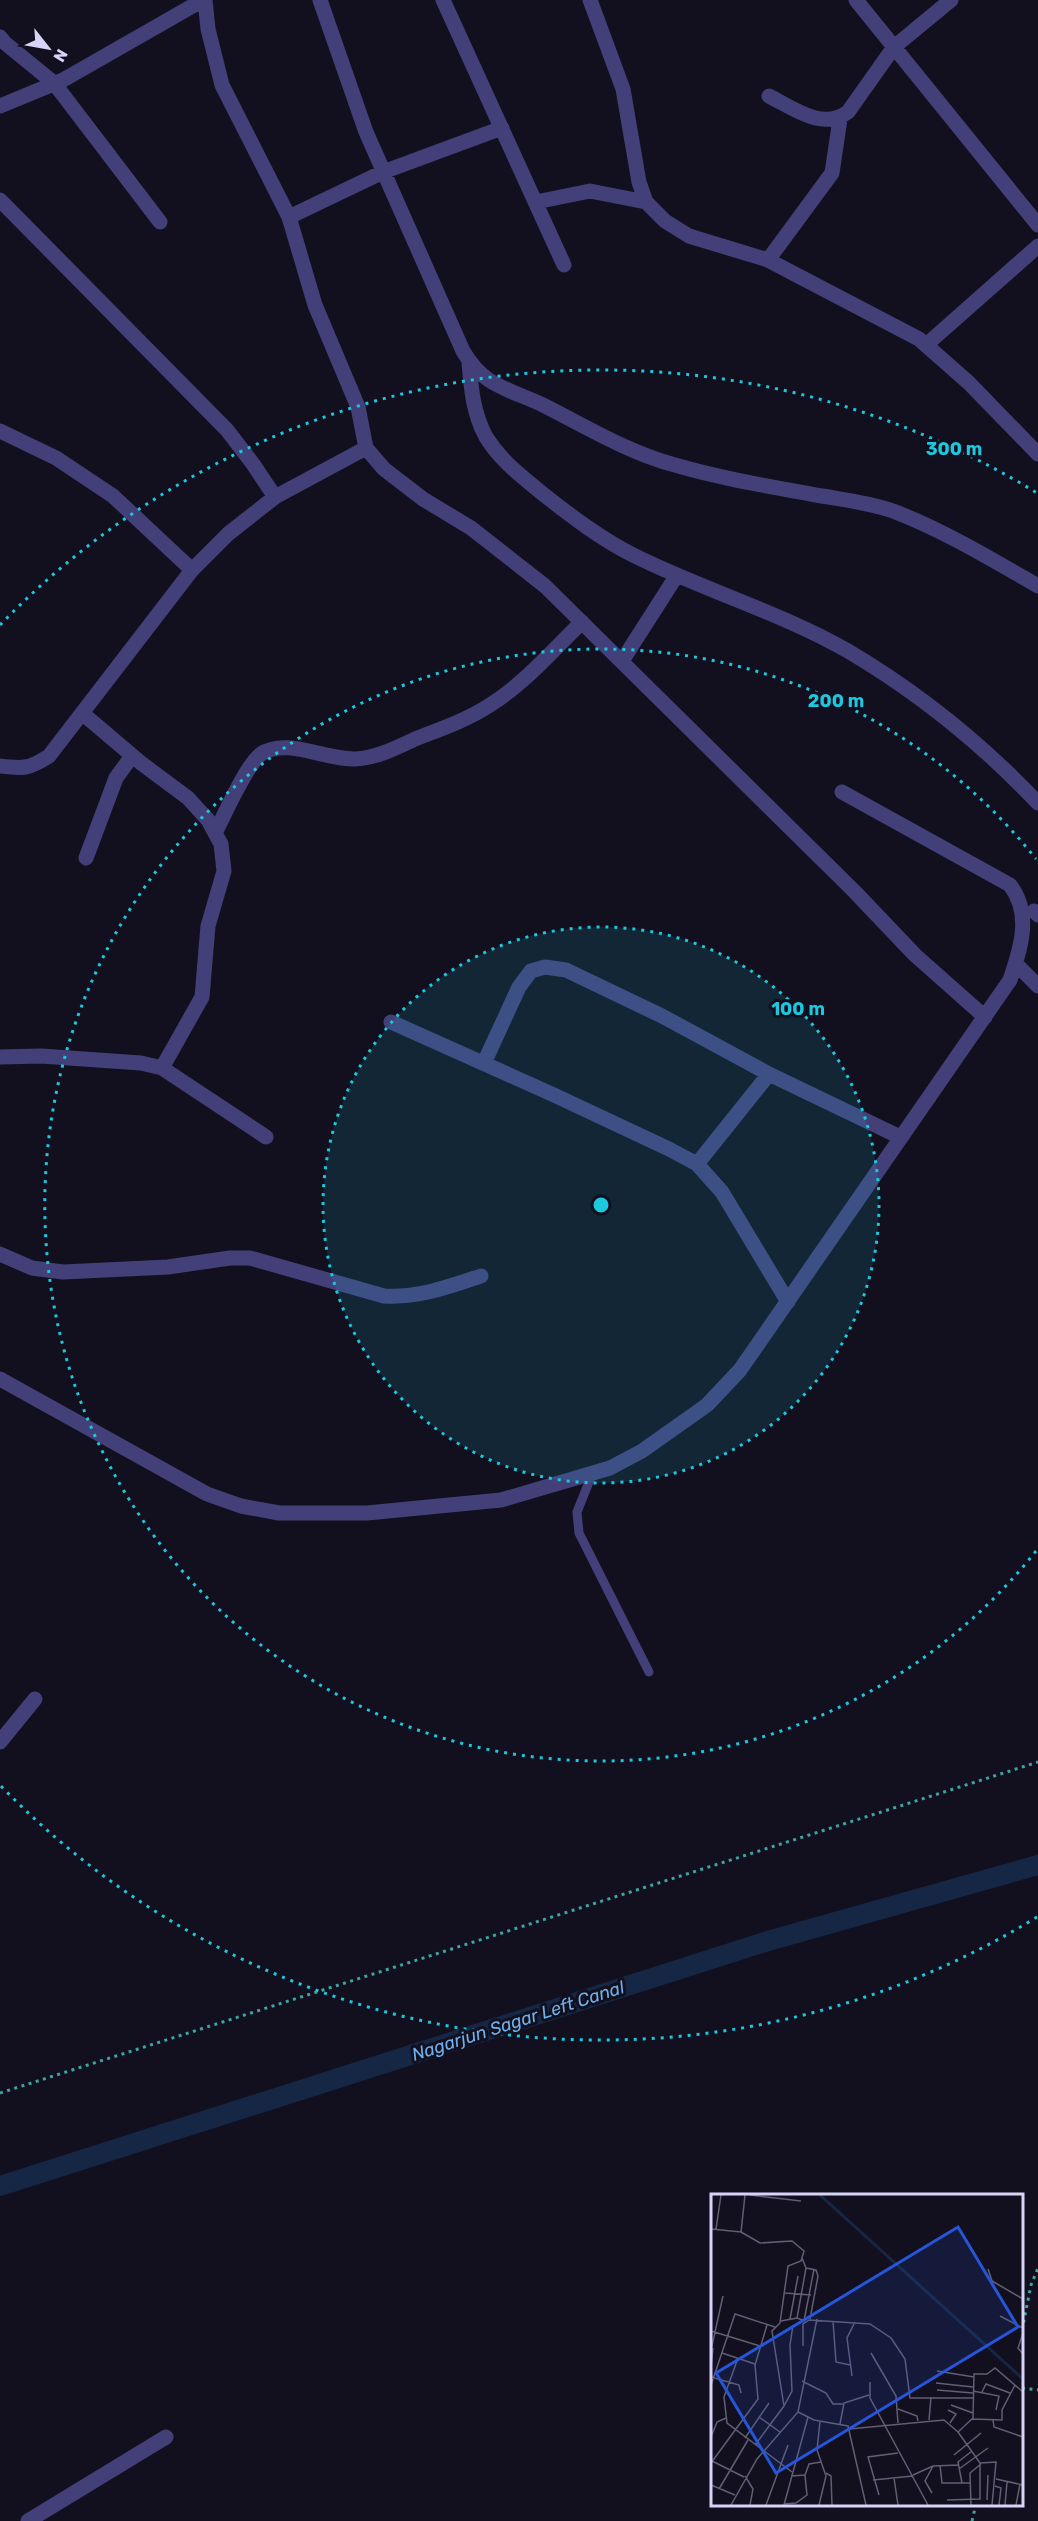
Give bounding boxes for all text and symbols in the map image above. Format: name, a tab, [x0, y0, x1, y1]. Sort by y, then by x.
north arrow	[18, 18, 78, 78]
text: N	[49, 46, 72, 65]
text: 300 m	[926, 438, 982, 460]
text: 200 m	[808, 690, 864, 712]
text: 100 m	[771, 998, 825, 1020]
centre of rings	[591, 1195, 611, 1215]
water label: Nagarjun Sagar Left Canal	[409, 1976, 628, 2066]
inset map	[711, 2194, 1023, 2506]

